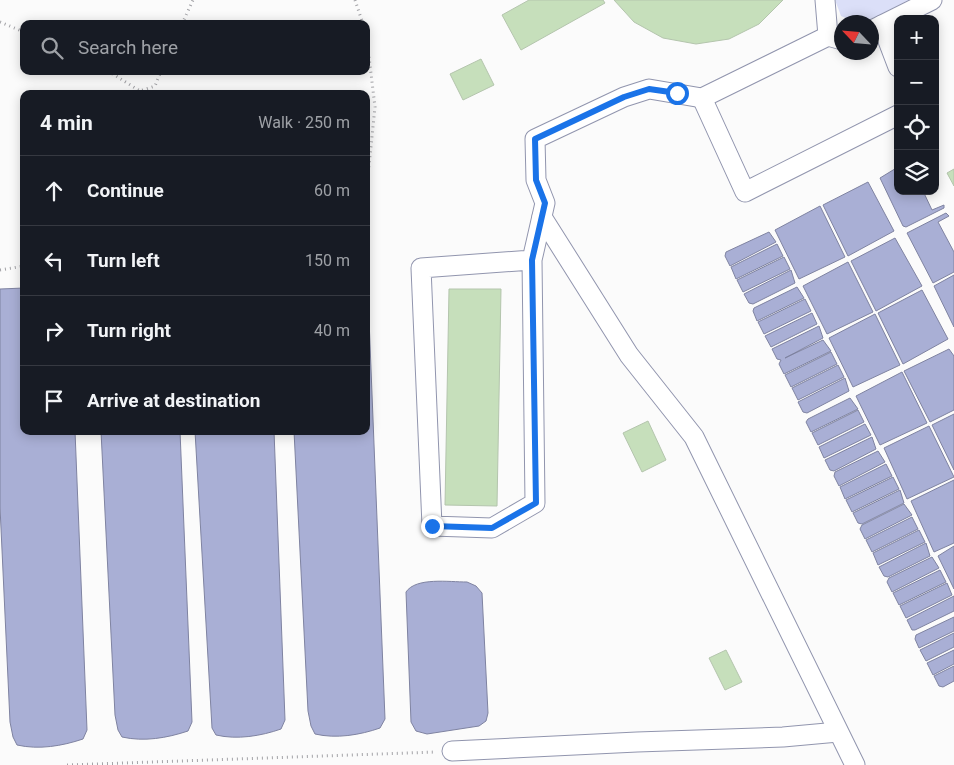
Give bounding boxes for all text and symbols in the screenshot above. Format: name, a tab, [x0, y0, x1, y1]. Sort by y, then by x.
north arrow	[834, 15, 879, 60]
map controls	[894, 15, 939, 195]
button: +	[894, 15, 939, 60]
search box	[20, 20, 370, 75]
icon: search	[38, 34, 66, 62]
text: Search here	[78, 36, 178, 59]
button: −	[894, 60, 939, 105]
route start	[666, 82, 689, 105]
button: locate	[894, 105, 939, 150]
text: 4 min	[40, 111, 93, 135]
text: Walk · 250 m	[258, 113, 350, 132]
button: layers	[894, 150, 939, 195]
icon: ahead	[40, 177, 68, 205]
text: Continue	[87, 179, 164, 202]
text: 60 m	[314, 181, 350, 200]
icon: left	[40, 247, 68, 275]
text: Turn left	[87, 249, 160, 272]
text: 150 m	[305, 251, 350, 270]
icon: right	[40, 317, 68, 345]
text: Turn right	[87, 319, 171, 342]
text: 40 m	[314, 321, 350, 340]
icon: arrive	[40, 387, 68, 415]
text: Arrive at destination	[87, 389, 260, 412]
route end	[421, 515, 444, 538]

